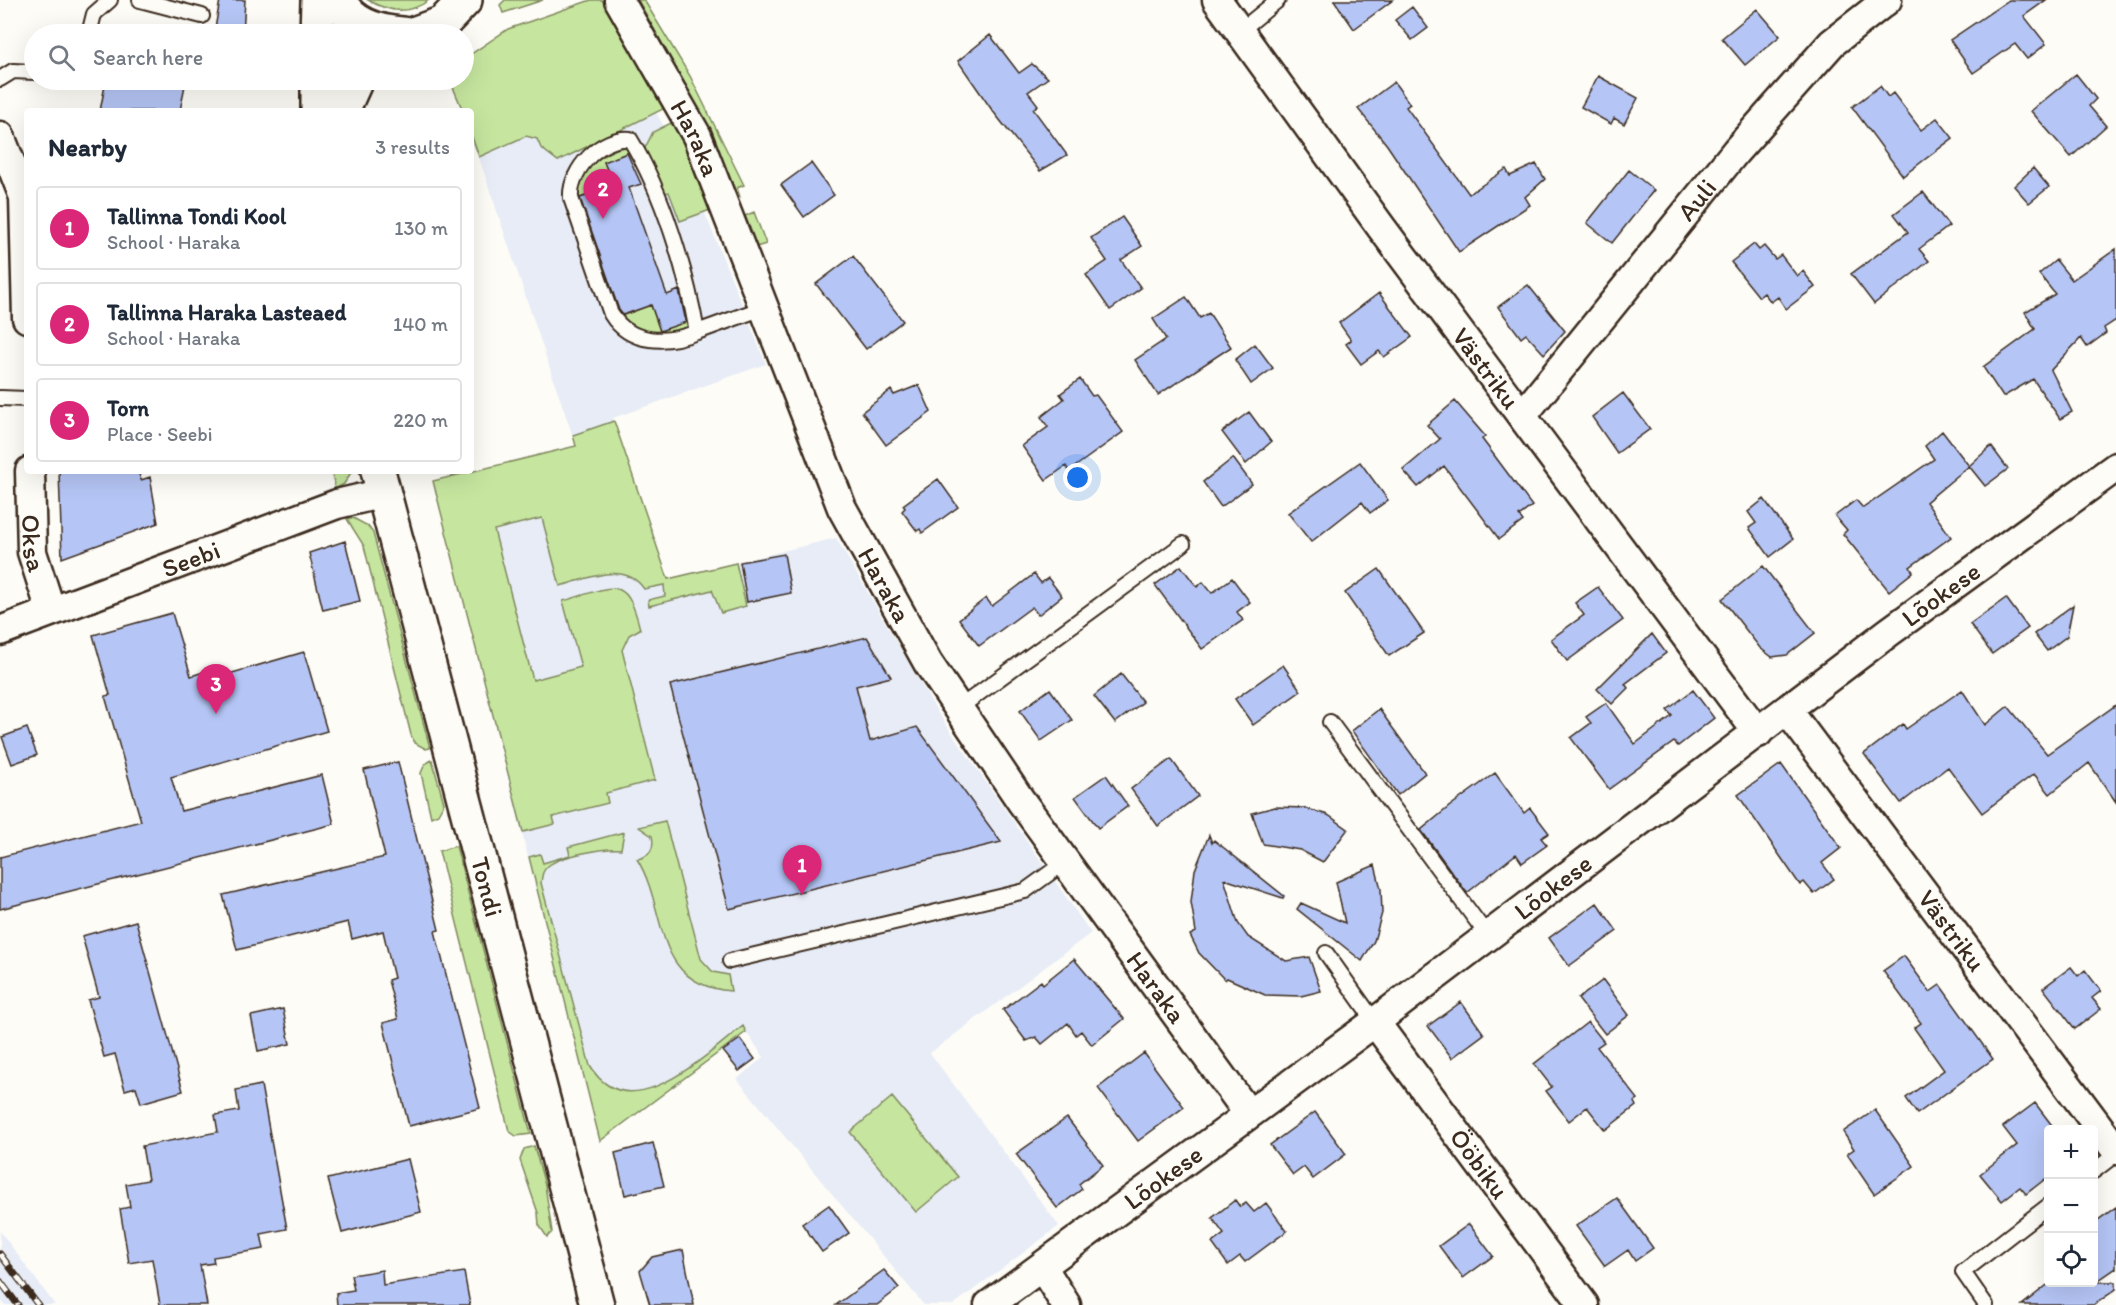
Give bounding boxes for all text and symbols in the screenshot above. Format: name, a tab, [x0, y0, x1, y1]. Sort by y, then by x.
search box	[24, 24, 474, 90]
icon: search	[45, 41, 78, 74]
text: Search here	[93, 44, 203, 71]
street label: Haraka	[663, 94, 727, 181]
text: Nearby	[48, 131, 127, 163]
text: 3 results	[375, 135, 450, 159]
pin: 2	[584, 170, 622, 219]
street label: Auli	[1670, 172, 1723, 227]
text: Tallinna Tondi Kool	[107, 203, 286, 230]
text: 1	[65, 216, 74, 240]
text: 130 m	[394, 216, 448, 240]
text: School · Haraka	[107, 230, 240, 254]
text: Tallinna Haraka Lasteaed	[107, 299, 346, 326]
text: 2	[64, 312, 75, 336]
text: 140 m	[393, 312, 448, 336]
street label: Västriku	[1445, 321, 1527, 415]
text: School · Haraka	[107, 326, 240, 350]
text: Torn	[107, 395, 149, 422]
text: 3	[64, 408, 75, 432]
text: 220 m	[393, 408, 448, 432]
text: Place · Seebi	[107, 422, 213, 446]
your location	[1063, 463, 1092, 492]
street label: Oksa	[15, 514, 53, 576]
street label: Seebi	[157, 534, 224, 585]
street label: Haraka	[851, 542, 919, 629]
street label: Lõokese	[1895, 555, 1987, 634]
pin: 3	[196, 664, 236, 714]
pin: 1	[782, 846, 822, 895]
street label: Lõokese	[1508, 847, 1598, 927]
street label: Tondi	[464, 854, 510, 920]
street label: Västriku	[1911, 883, 1993, 978]
street label: Haraka	[1120, 945, 1194, 1030]
street label: Ööbiku	[1443, 1122, 1516, 1205]
map controls	[2044, 1125, 2098, 1287]
button: +	[2044, 1125, 2098, 1179]
street label: Lõokese	[1118, 1138, 1209, 1217]
button: −	[2044, 1179, 2098, 1233]
button: locate	[2044, 1233, 2098, 1287]

